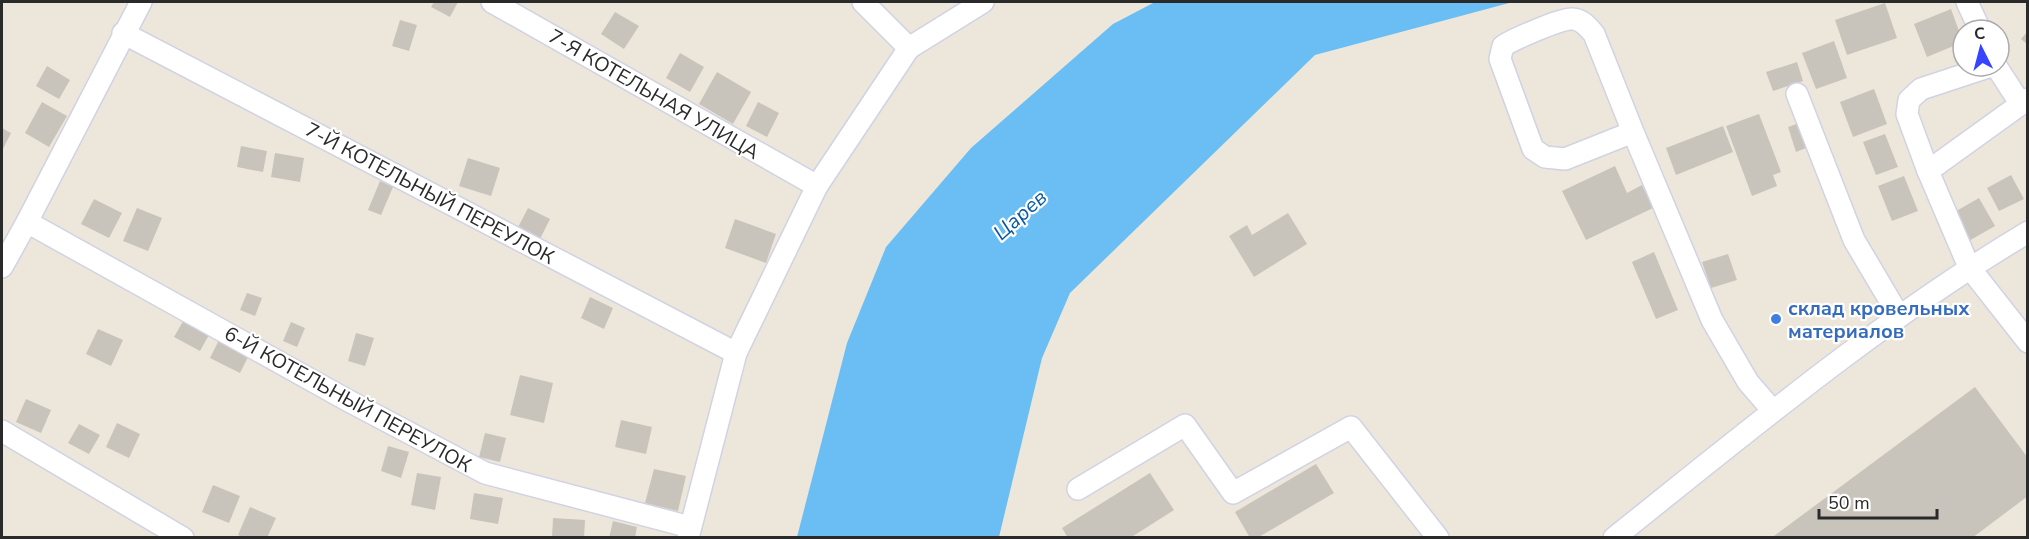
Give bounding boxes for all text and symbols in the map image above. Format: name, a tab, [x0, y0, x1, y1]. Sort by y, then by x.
north arrow	[1951, 18, 2011, 78]
street label: 7-Я КОТЕЛЬНАЯ УЛИЦА	[543, 23, 764, 166]
text: С	[1973, 23, 1986, 46]
street label: 7-Й КОТЕЛЬНЫЙ ПЕРЕУЛОК	[300, 116, 559, 271]
water label: Царев	[987, 183, 1053, 247]
place label: склад кровельных материалов	[1788, 295, 1970, 345]
marker: склад кровельных материалов	[1769, 312, 1783, 326]
street label: 6-Й КОТЕЛЬНЫЙ ПЕРЕУЛОК	[219, 320, 476, 479]
scale bar	[1819, 482, 1938, 520]
text: 50 m	[1828, 491, 1870, 515]

